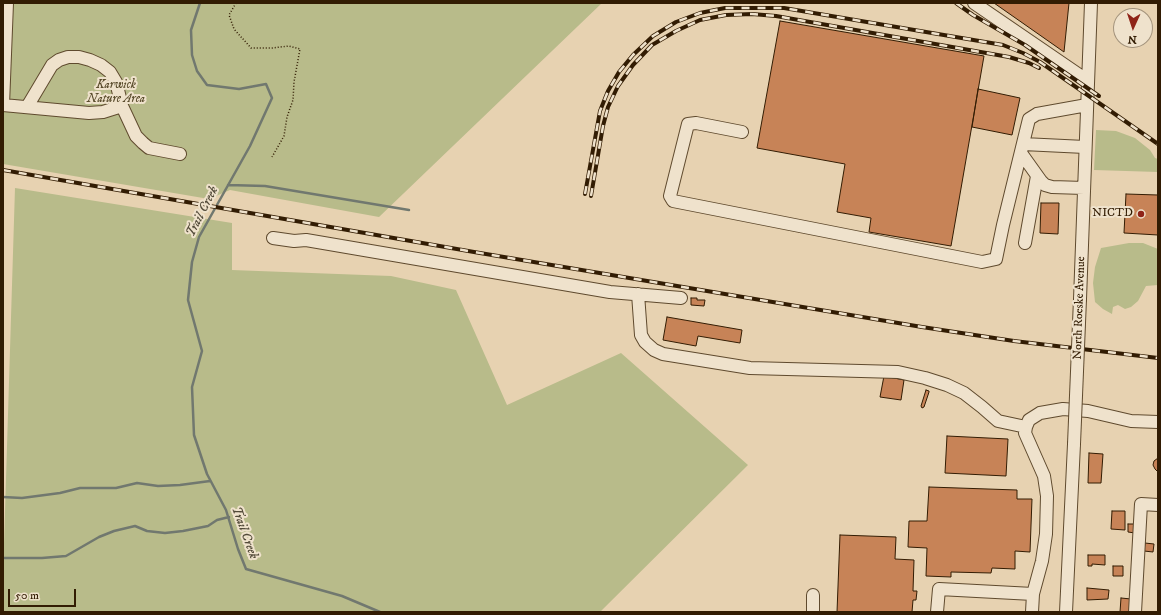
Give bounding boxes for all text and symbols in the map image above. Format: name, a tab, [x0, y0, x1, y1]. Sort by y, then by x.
north arrow	[1113, 8, 1153, 48]
text: N	[1128, 32, 1137, 46]
park label: Karwick Nature Area	[87, 79, 145, 107]
water label: Trail Creek	[184, 184, 222, 240]
place label: NICTD	[1092, 207, 1133, 221]
marker: NICTD	[1136, 209, 1146, 219]
street label: North Roeske Avenue	[1071, 256, 1089, 360]
water label: Trail Creek	[227, 505, 261, 561]
scale bar	[10, 581, 78, 607]
text: 50 m	[15, 588, 39, 603]

